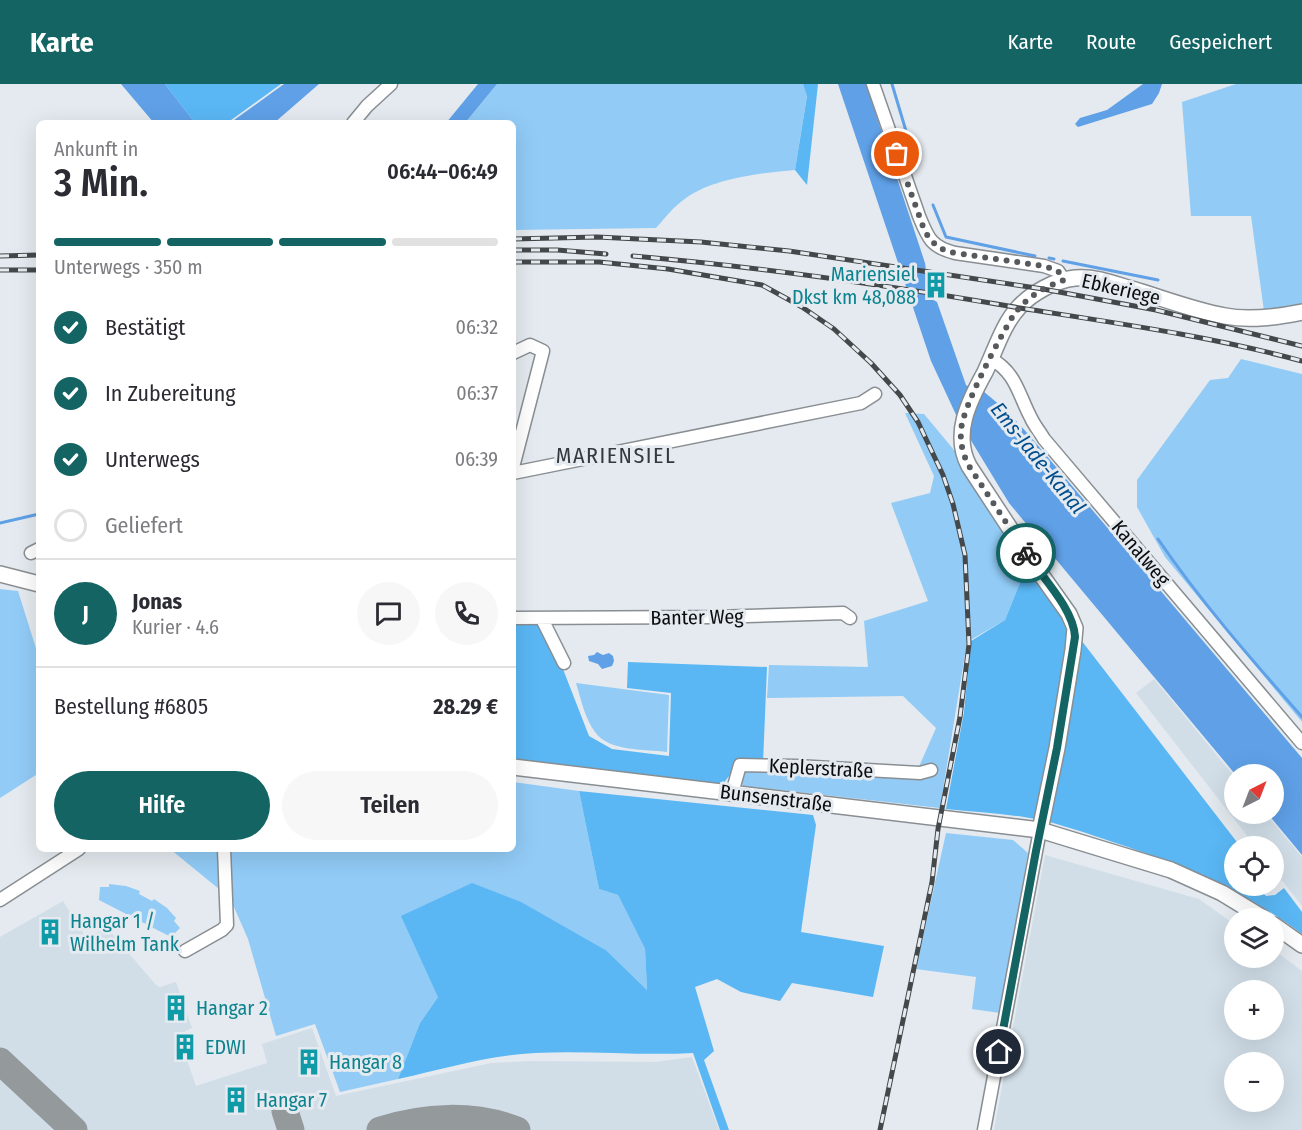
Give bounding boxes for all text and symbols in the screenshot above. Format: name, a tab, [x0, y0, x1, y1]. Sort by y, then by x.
text: Karte	[30, 26, 94, 59]
text: Karte	[1008, 29, 1053, 55]
text: Route	[1086, 29, 1136, 55]
text: Gespeichert	[1169, 29, 1272, 55]
pin	[871, 128, 922, 179]
text: Ankunft in	[54, 137, 138, 161]
icon: bag	[880, 137, 913, 170]
text: 06:44–06:49	[387, 158, 498, 185]
text: 3 Min.	[54, 160, 148, 206]
text: Unterwegs · 350 m	[54, 255, 203, 279]
place label: Mariensiel Dkst km 48,088	[792, 262, 916, 309]
street label: Ebkeriege	[1079, 268, 1163, 310]
building icon: Mariensiel Dkst km 48,088	[921, 270, 951, 300]
icon: check	[54, 311, 87, 344]
text: Bestätigt	[105, 314, 185, 341]
text: 06:32	[456, 315, 498, 339]
icon: check	[54, 377, 87, 410]
text: In Zubereitung	[105, 380, 236, 407]
text: 06:37	[456, 381, 498, 405]
water label: Ems-Jade-Kanal	[985, 397, 1091, 519]
district label: MARIENSIEL	[556, 442, 676, 469]
icon: check	[54, 443, 87, 476]
text: Unterwegs	[105, 446, 200, 473]
text: 06:39	[455, 447, 498, 471]
text: Geliefert	[105, 512, 183, 539]
street label: Kanalweg	[1107, 515, 1176, 591]
courier	[996, 523, 1056, 583]
icon: bike	[1010, 537, 1043, 570]
button: chat	[357, 582, 420, 645]
button: phone	[435, 582, 498, 645]
text: Jonas	[132, 588, 182, 615]
text: J	[82, 600, 89, 627]
street label: Banter Weg	[650, 604, 744, 630]
text: Kurier · 4.6	[132, 615, 219, 639]
text: Bestellung #6805	[54, 693, 208, 720]
text: 28.29 €	[433, 693, 498, 720]
street label: Keplerstraße	[768, 753, 874, 783]
north arrow	[1224, 764, 1284, 824]
map controls	[1224, 764, 1284, 1112]
button: Hilfe	[54, 771, 270, 840]
button: Teilen	[282, 771, 498, 840]
street label: Bunsenstraße	[719, 779, 833, 817]
button: locate	[1224, 836, 1284, 896]
button: layers	[1224, 908, 1284, 968]
place label: Hangar 1 / Wilhelm Tank	[70, 909, 180, 956]
building icon: Hangar 1 / Wilhelm Tank	[35, 917, 65, 947]
button: +	[1224, 980, 1284, 1040]
building icon: Hangar 2	[161, 993, 191, 1023]
place label: Hangar 2	[196, 996, 268, 1020]
pin	[973, 1026, 1024, 1077]
building icon: EDWI	[170, 1032, 200, 1062]
place label: EDWI	[205, 1035, 246, 1059]
icon: home	[982, 1035, 1015, 1068]
building icon: Hangar 8	[294, 1047, 324, 1077]
place label: Hangar 8	[329, 1050, 402, 1074]
button: −	[1224, 1052, 1284, 1112]
building icon: Hangar 7	[221, 1085, 251, 1115]
place label: Hangar 7	[256, 1088, 327, 1112]

